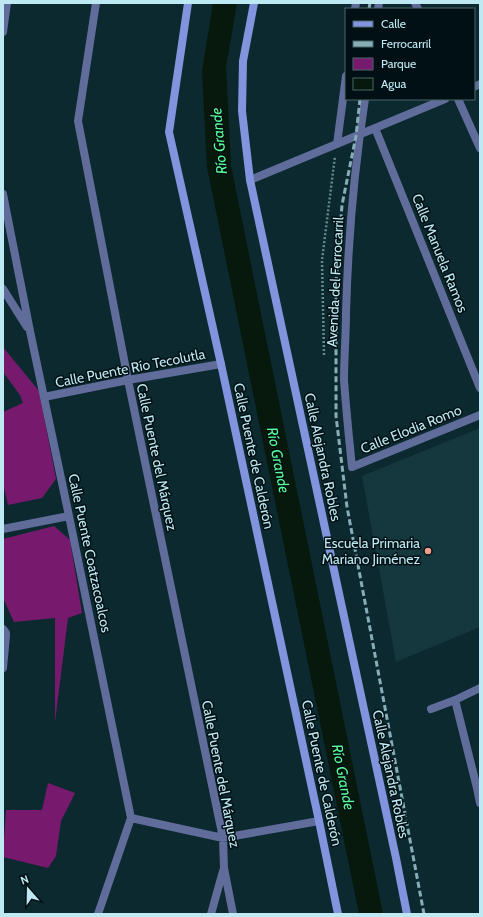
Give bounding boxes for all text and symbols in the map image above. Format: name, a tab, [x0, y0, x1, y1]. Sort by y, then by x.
legend	[345, 8, 475, 100]
text: Calle	[381, 16, 406, 31]
text: Ferrocarril	[381, 36, 431, 51]
text: Parque	[381, 56, 416, 71]
text: Agua	[381, 76, 407, 91]
water label: Río Grande	[207, 107, 231, 175]
street label: Calle Manuela Ramos	[408, 191, 472, 315]
street label: Avenida del Ferrocarril	[323, 216, 347, 348]
street label: Calle Puente Río Tecolutla	[54, 345, 207, 391]
street label: Calle Puente de Calderón	[230, 381, 278, 531]
street label: Calle Puente del Márquez	[133, 382, 181, 533]
street label: Calle Alejandra Robles	[301, 391, 345, 523]
street label: Calle Elodia Romo	[358, 400, 464, 457]
water label: Río Grande	[263, 426, 293, 495]
street label: Calle Puente Coatzacoalcos	[64, 472, 116, 634]
place label: Escuela Primaria Mariano Jiménez	[322, 534, 420, 568]
marker: Escuela Primaria Mariano Jiménez	[423, 546, 433, 556]
street label: Calle Puente de Calderón	[298, 698, 346, 848]
street label: Calle Puente del Márquez	[198, 699, 244, 850]
street label: Calle Alejandra Robles	[369, 708, 413, 840]
water label: Río Grande	[328, 743, 358, 812]
north arrow	[8, 869, 48, 909]
text: N	[19, 872, 31, 888]

